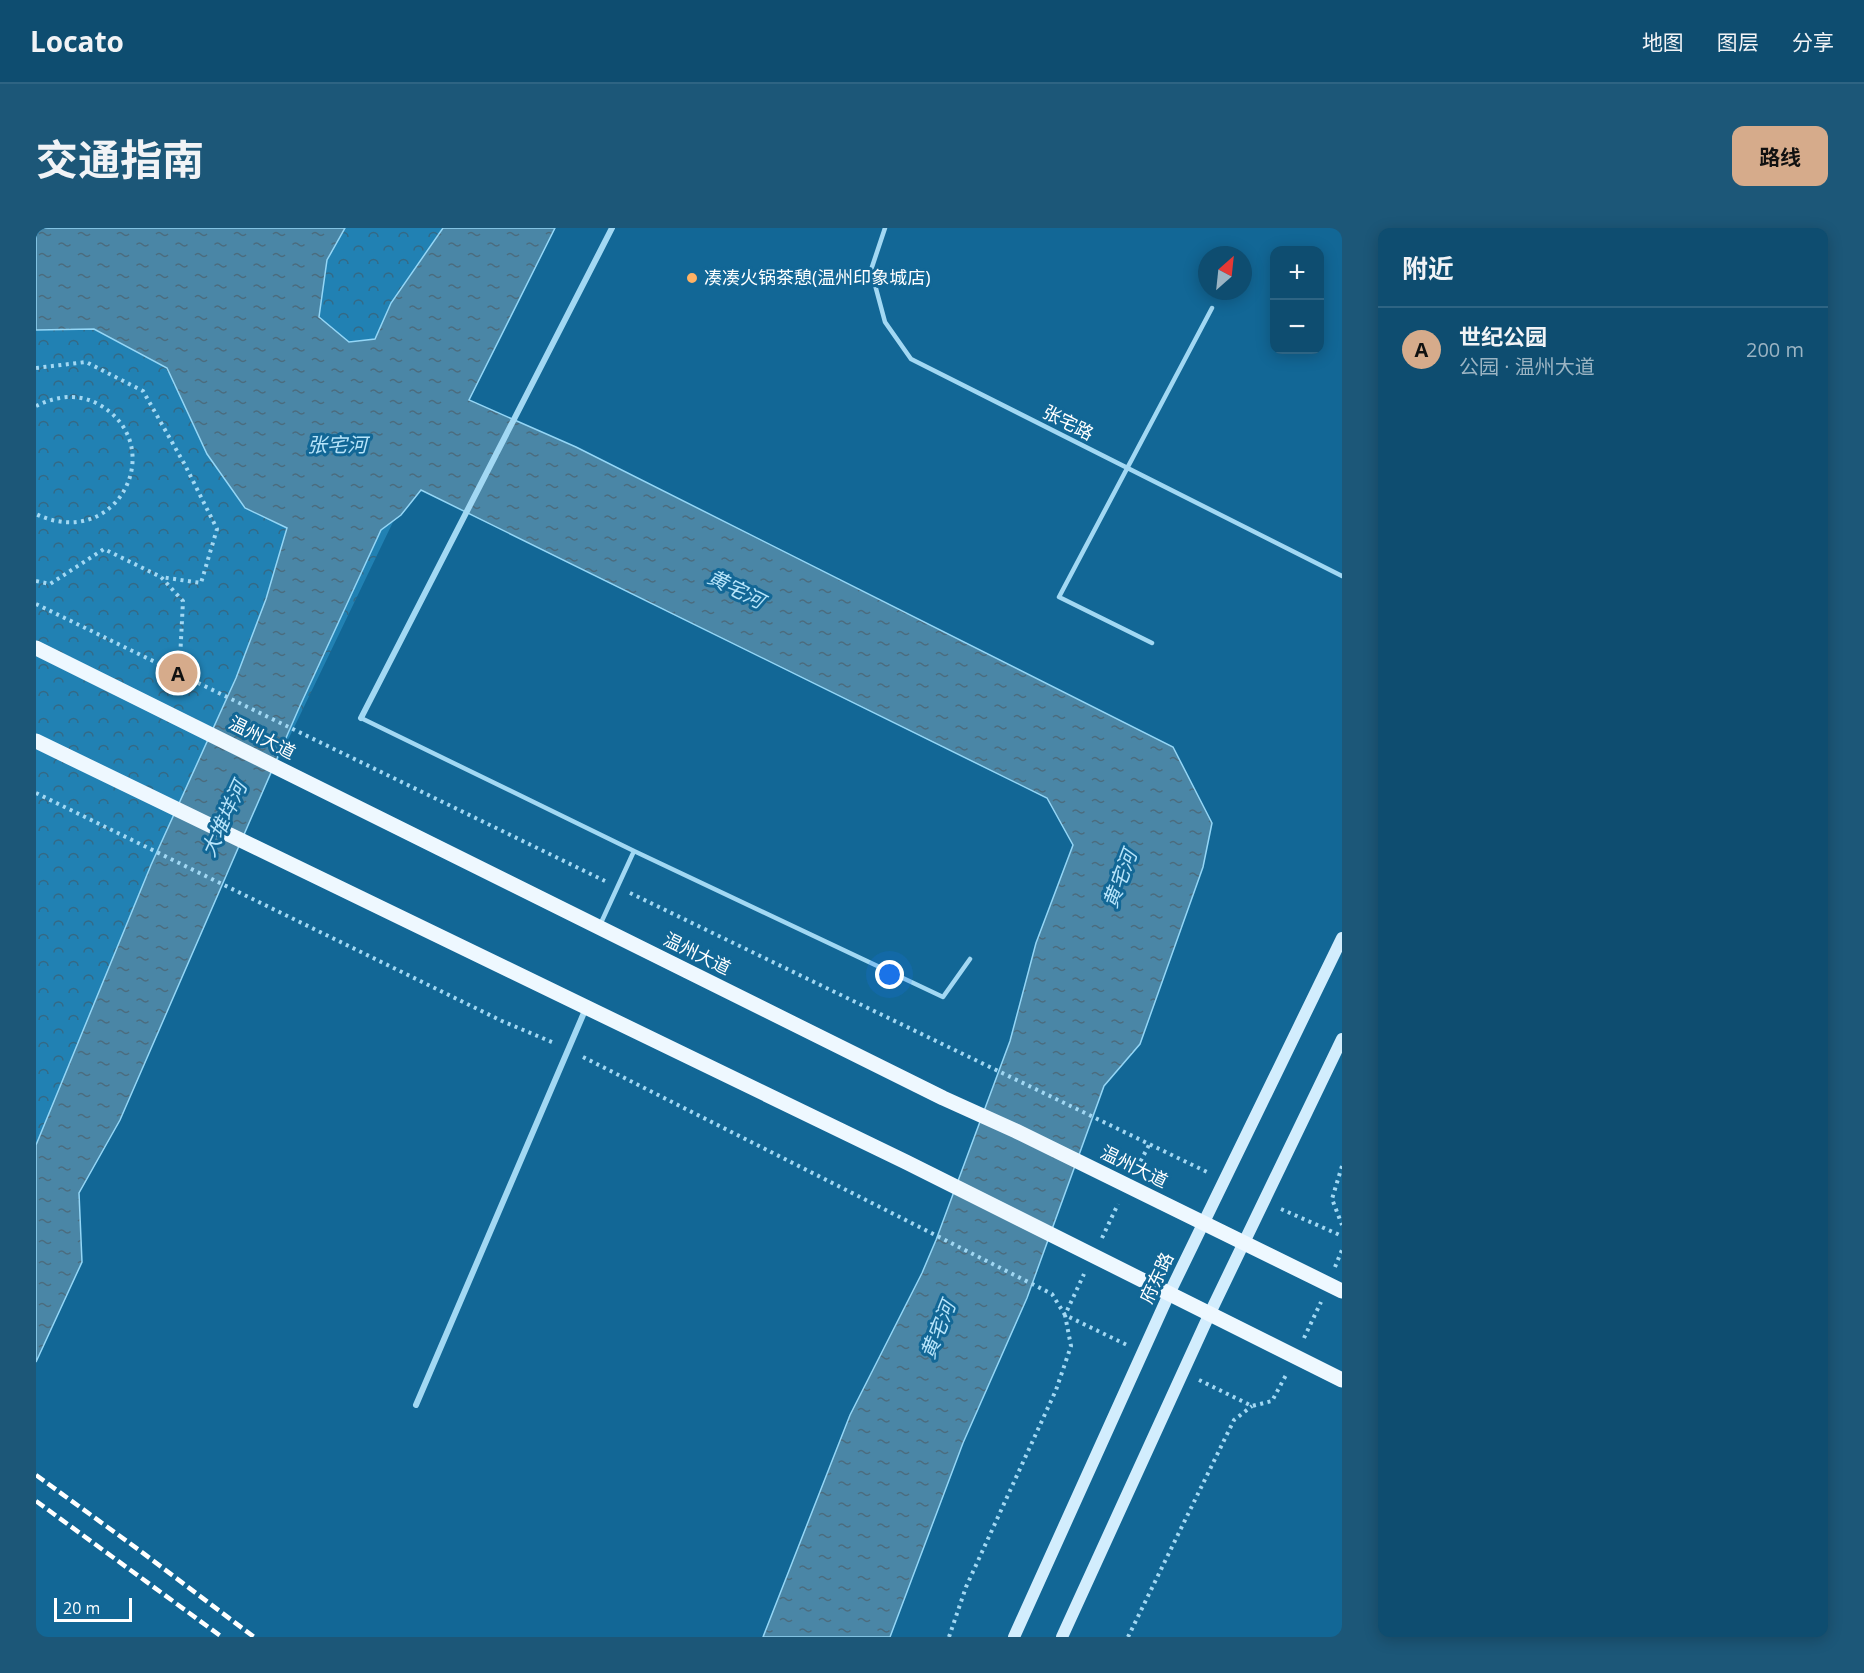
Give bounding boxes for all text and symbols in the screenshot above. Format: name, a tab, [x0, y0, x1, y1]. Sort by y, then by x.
text: Locato	[30, 22, 124, 60]
text: 地图	[1642, 28, 1684, 56]
text: 图层	[1717, 28, 1759, 56]
text: 分享	[1792, 28, 1834, 56]
button: 路线	[1732, 126, 1828, 186]
text: 交通指南	[36, 130, 204, 187]
north arrow	[1198, 246, 1252, 300]
map controls	[1270, 246, 1324, 354]
button: +	[1270, 246, 1324, 300]
text: 附近	[1402, 250, 1454, 286]
place label: 凑凑火锅茶憩(温州印象城店)	[704, 265, 931, 289]
marker: 凑凑火锅茶憩(温州印象城店)	[685, 271, 699, 285]
button: −	[1270, 300, 1324, 354]
text: 世纪公园	[1459, 321, 1547, 351]
text: A	[1415, 336, 1428, 363]
text: 200 m	[1746, 336, 1804, 363]
text: 公园 · 温州大道	[1459, 353, 1595, 380]
street label: 张宅路	[1039, 399, 1098, 445]
water label: 张宅河	[307, 431, 371, 458]
water label: 黄宅河	[703, 563, 773, 616]
pin: A	[158, 650, 198, 696]
street label: 温州大道	[225, 710, 300, 764]
water label: 大堆垟河	[194, 773, 254, 861]
water label: 黄宅河	[1096, 842, 1144, 912]
street label: 温州大道	[660, 927, 735, 980]
your location	[875, 960, 904, 989]
street label: 温州大道	[1097, 1140, 1172, 1193]
street label: 府东路	[1134, 1248, 1178, 1307]
water label: 黄宅河	[914, 1293, 963, 1363]
scale bar	[54, 1595, 132, 1622]
text: 20 m	[63, 1597, 100, 1619]

